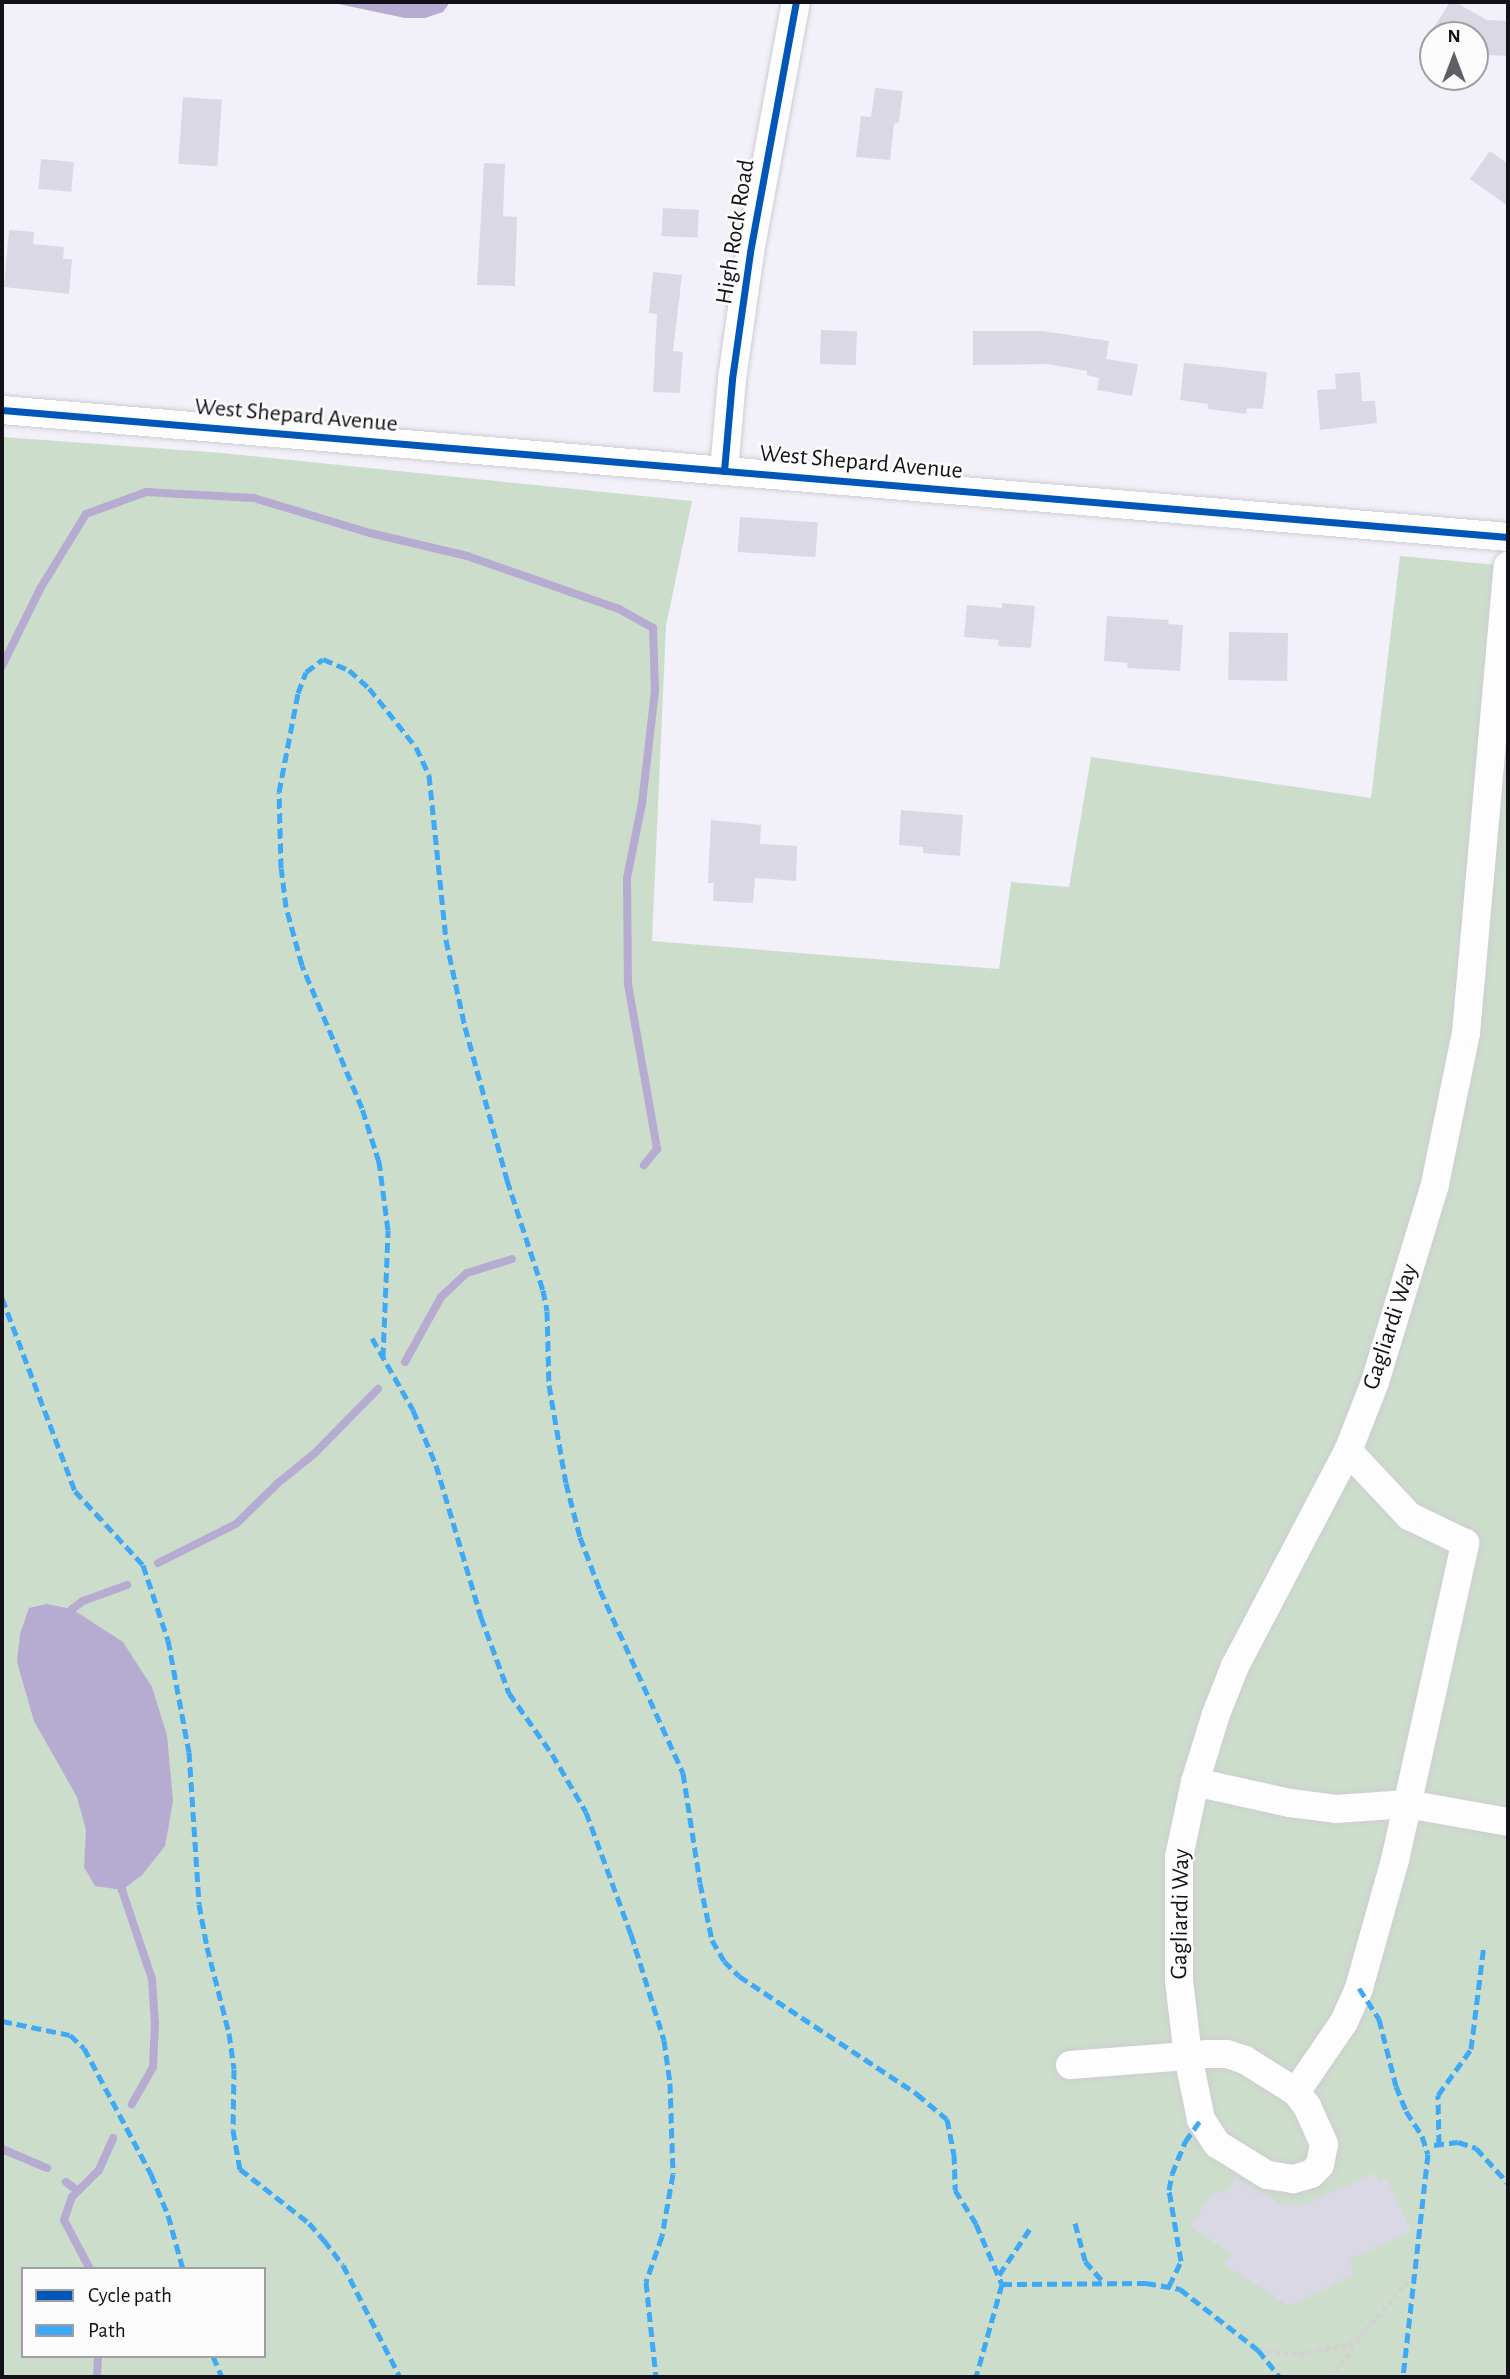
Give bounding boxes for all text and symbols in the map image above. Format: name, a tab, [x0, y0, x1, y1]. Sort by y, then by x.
north arrow	[1419, 21, 1489, 91]
text: N	[1447, 27, 1461, 46]
street label: High Rock Road	[710, 157, 762, 307]
street label: West Shepard Avenue	[193, 393, 399, 439]
street label: West Shepard Avenue	[758, 440, 964, 486]
street label: Gagliardi Way	[1357, 1260, 1425, 1394]
street label: Gagliardi Way	[1165, 1848, 1197, 1980]
legend	[21, 2267, 266, 2358]
text: Cycle path	[88, 2285, 172, 2306]
text: Path	[88, 2320, 126, 2341]

